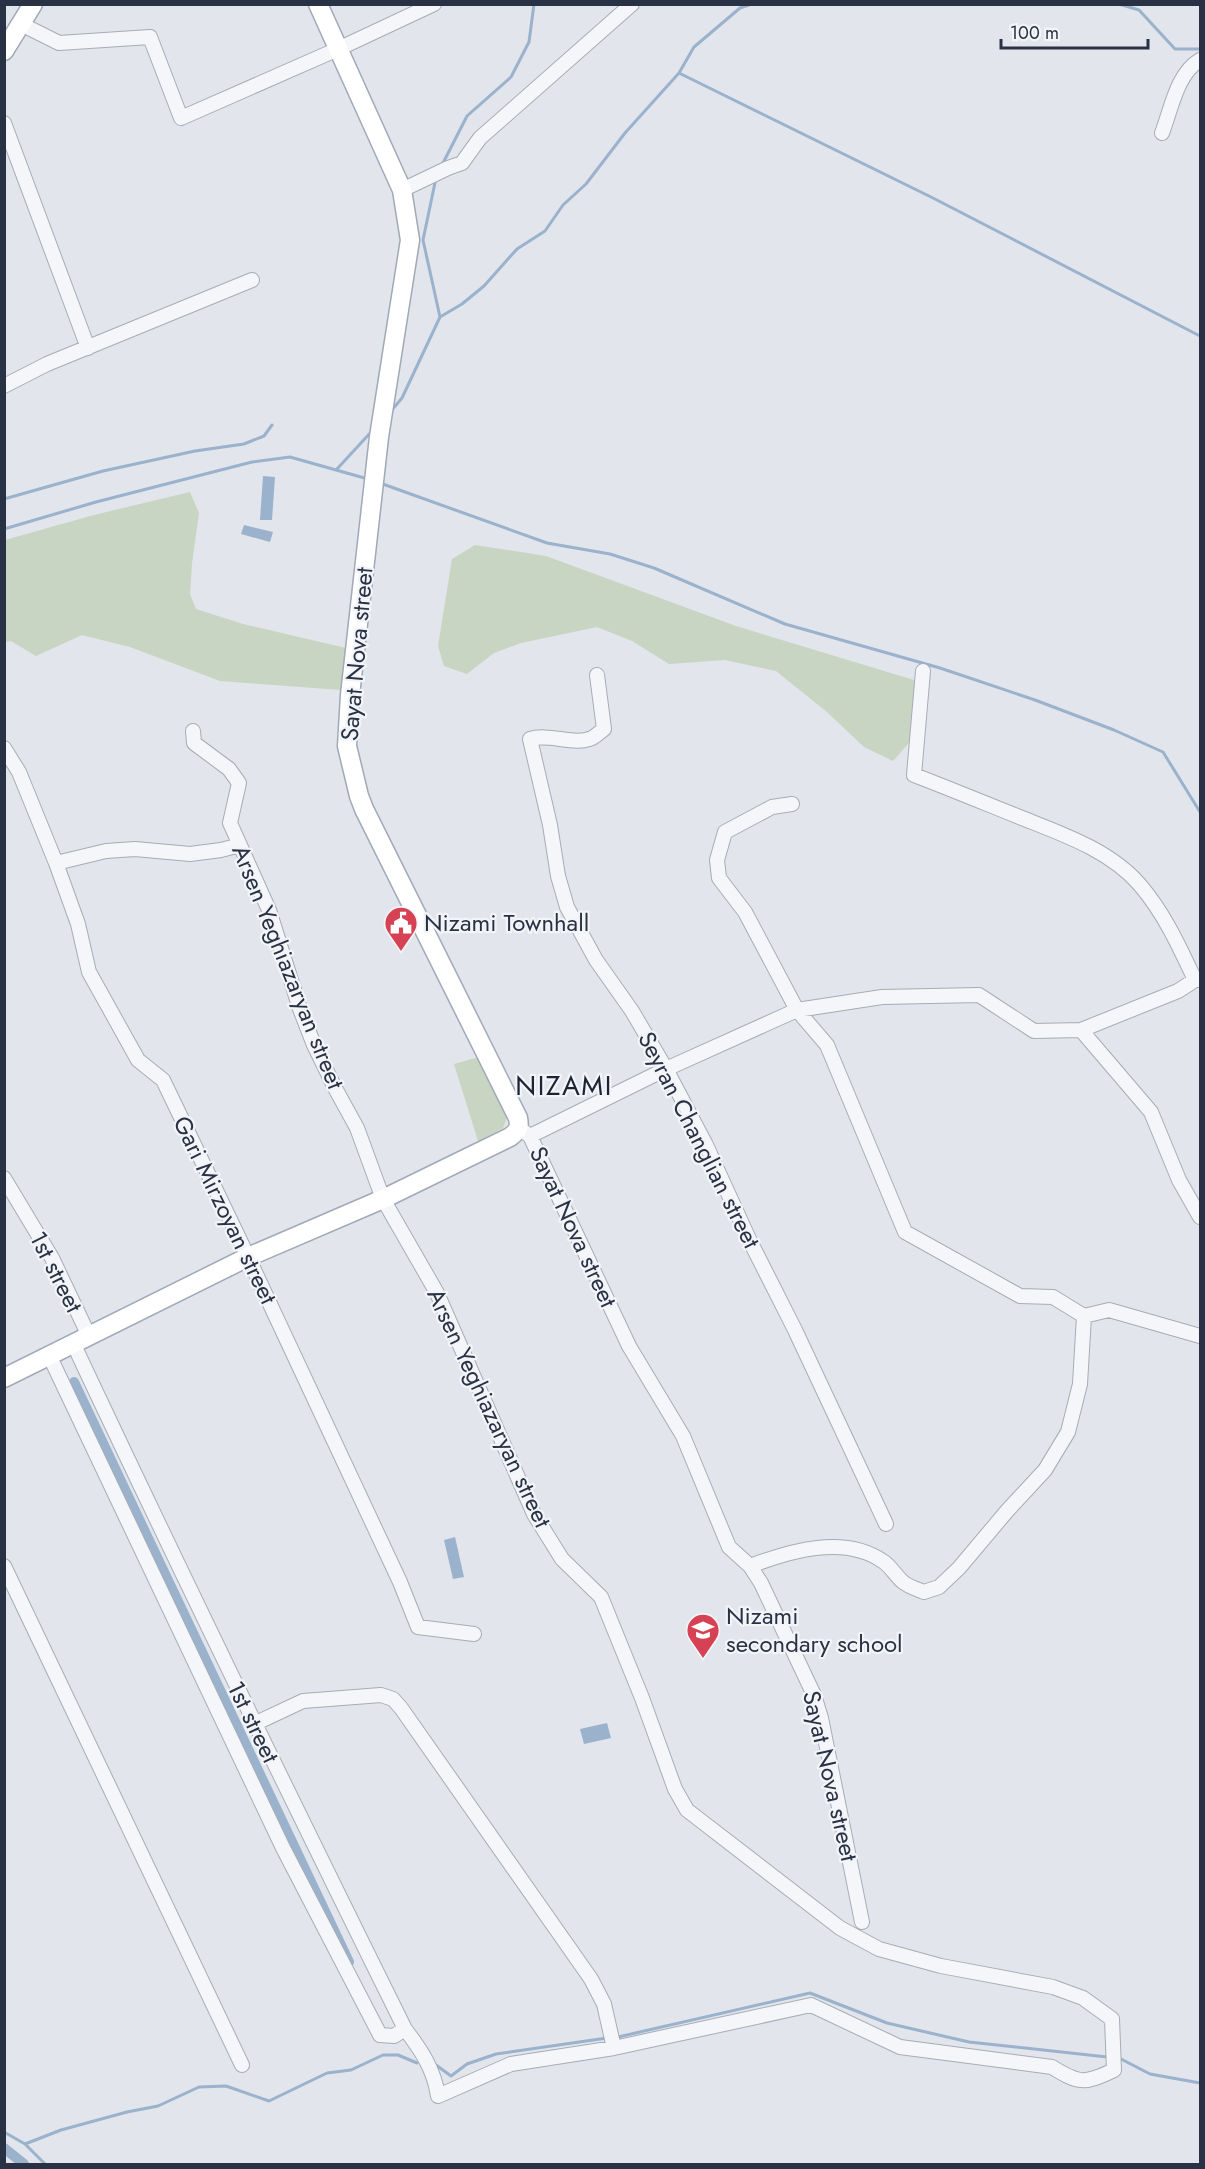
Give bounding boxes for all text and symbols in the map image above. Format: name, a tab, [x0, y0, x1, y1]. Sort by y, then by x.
scale bar	[1001, 12, 1148, 50]
text: 100 m	[1010, 20, 1059, 46]
street label: Sayat Nova street	[331, 565, 382, 742]
street label: Arsen Yeghiazaryan street	[223, 839, 354, 1094]
public building icon: Nizami Townhall	[383, 905, 419, 952]
place label: Nizami Townhall	[424, 905, 589, 940]
street label: Seyran Changlian street	[630, 1025, 769, 1254]
district label: NIZAMI	[515, 1066, 613, 1105]
street label: Gari Mirzoyan street	[165, 1110, 286, 1310]
street label: Sayat Nova street	[521, 1141, 626, 1313]
street label: 1st street	[21, 1225, 92, 1319]
street label: Arsen Yeghiazaryan street	[419, 1282, 560, 1533]
place label: Nizami secondary school	[726, 1598, 903, 1661]
school or university icon: Nizami secondary school	[685, 1612, 721, 1659]
street label: 1st street	[219, 1675, 288, 1769]
street label: Sayat Nova street	[794, 1687, 867, 1865]

